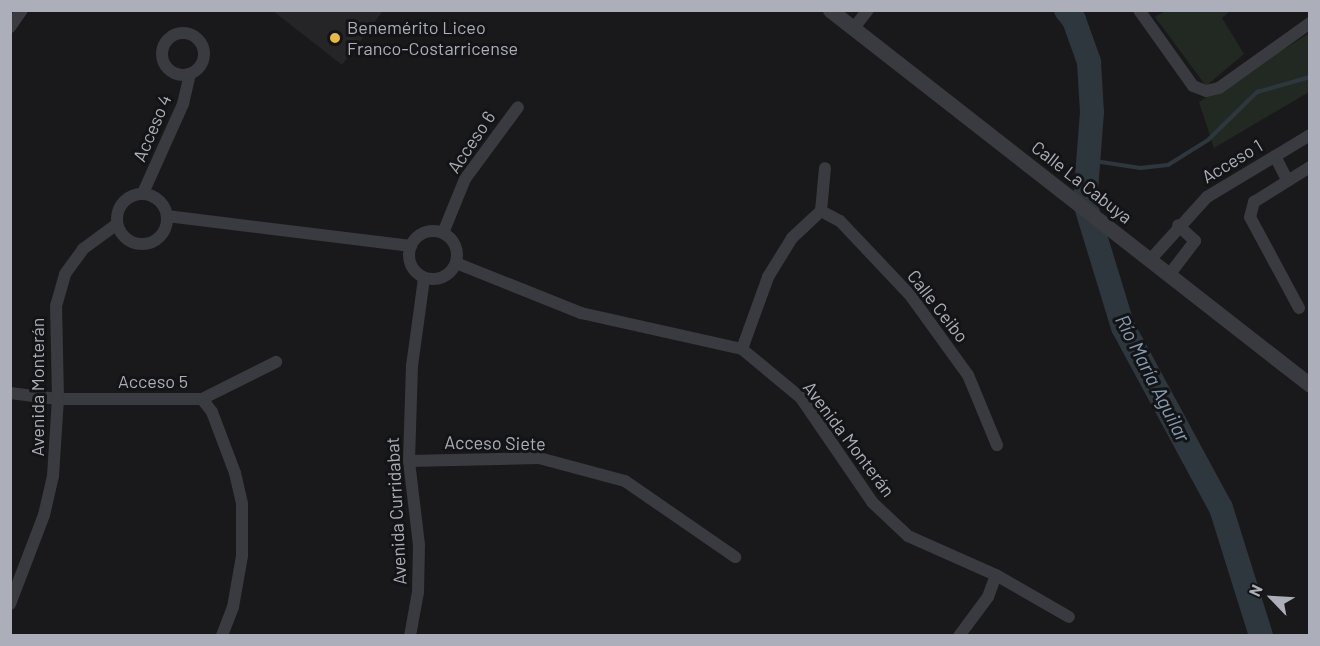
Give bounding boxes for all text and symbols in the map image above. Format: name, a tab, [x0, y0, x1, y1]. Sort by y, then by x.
place label: Benemérito Liceo Franco-Costarricense	[347, 17, 518, 60]
marker: Benemérito Liceo Franco-Costarricense	[328, 31, 342, 45]
street label: Acceso 4	[128, 91, 176, 165]
street label: Acceso 6	[442, 107, 500, 177]
street label: Acceso 1	[1198, 134, 1266, 188]
street label: Calle La Cabuya	[1028, 136, 1136, 228]
street label: Calle Ceibo	[903, 265, 973, 347]
water label: Río María Aguilar	[1111, 310, 1195, 446]
street label: Avenida Monterán	[26, 318, 48, 456]
street label: Acceso 5	[118, 370, 188, 392]
street label: Avenida Monterán	[799, 377, 899, 501]
street label: Acceso Siete	[444, 431, 546, 455]
street label: Avenida Curridabat	[381, 437, 411, 585]
north arrow	[1242, 568, 1302, 628]
text: N	[1244, 581, 1266, 599]

